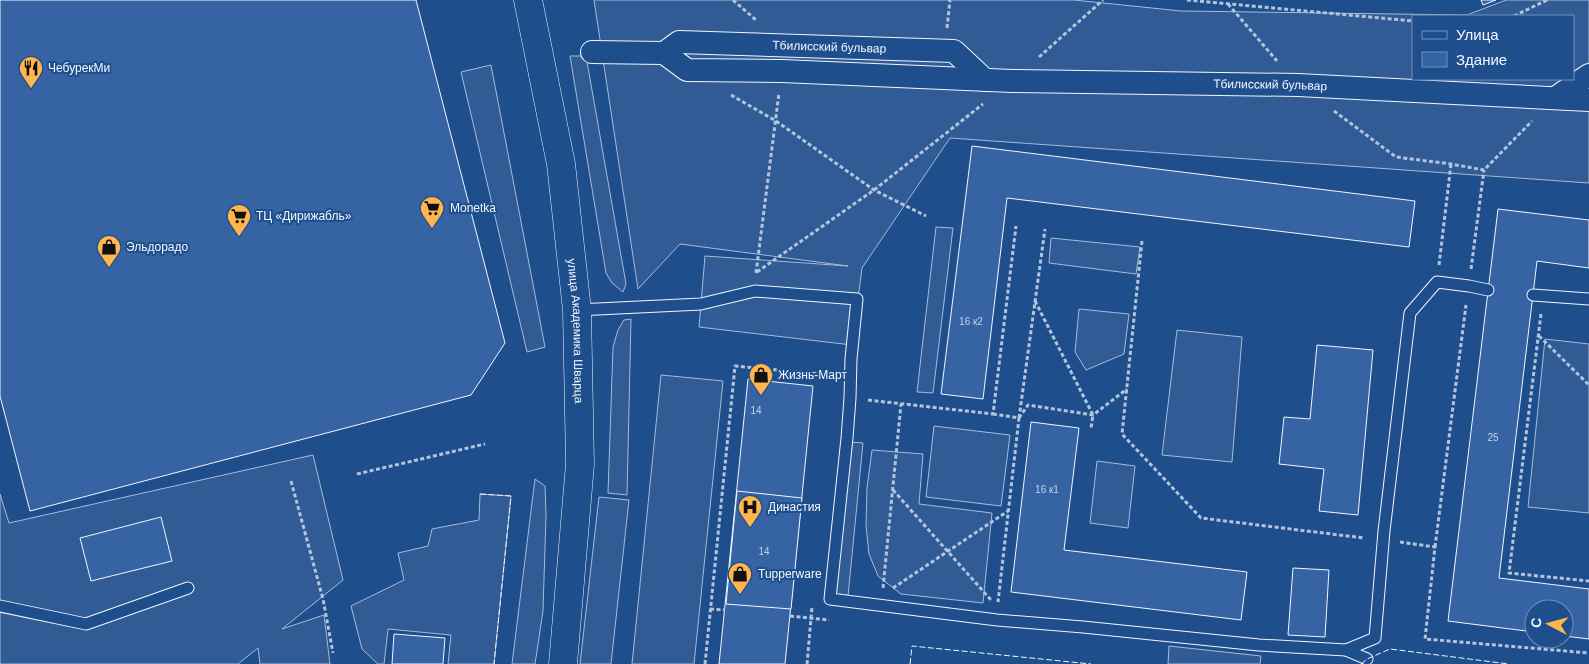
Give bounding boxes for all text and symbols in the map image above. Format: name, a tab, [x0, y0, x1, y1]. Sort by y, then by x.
legend	[1412, 15, 1574, 80]
text: Улица	[1456, 26, 1499, 43]
street label: Тбилисский бульвар	[772, 38, 887, 56]
text: Здание	[1456, 51, 1507, 68]
restaurant icon: ЧебурекМи	[18, 55, 44, 89]
place label: ЧебурекМи	[48, 61, 110, 75]
street label: Тбилисский бульвар	[1213, 77, 1328, 94]
supermarket icon: Monetka	[419, 195, 445, 229]
place label: Monetka	[450, 201, 496, 215]
supermarket icon: ТЦ «Дирижабль»	[226, 203, 252, 237]
place label: ТЦ «Дирижабль»	[256, 209, 352, 223]
shop icon: Эльдорадо	[96, 234, 122, 268]
place label: Эльдорадо	[126, 240, 189, 254]
street label: улица Академика Шварца	[564, 258, 586, 404]
house number: 16 к2	[959, 316, 983, 327]
shop icon: Жизнь-Март	[748, 362, 774, 396]
place label: Жизнь-Март	[778, 368, 847, 382]
house number: 14	[750, 405, 762, 416]
house number: 25	[1487, 432, 1499, 443]
house number: 16 к1	[1035, 484, 1059, 495]
hospital icon: Династия	[737, 494, 763, 528]
place label: Династия	[768, 500, 821, 514]
house number: 14	[758, 546, 770, 557]
shop icon: Tupperware	[727, 561, 753, 595]
place label: Tupperware	[758, 567, 822, 581]
north arrow	[1524, 599, 1574, 649]
text: С	[1528, 617, 1545, 629]

